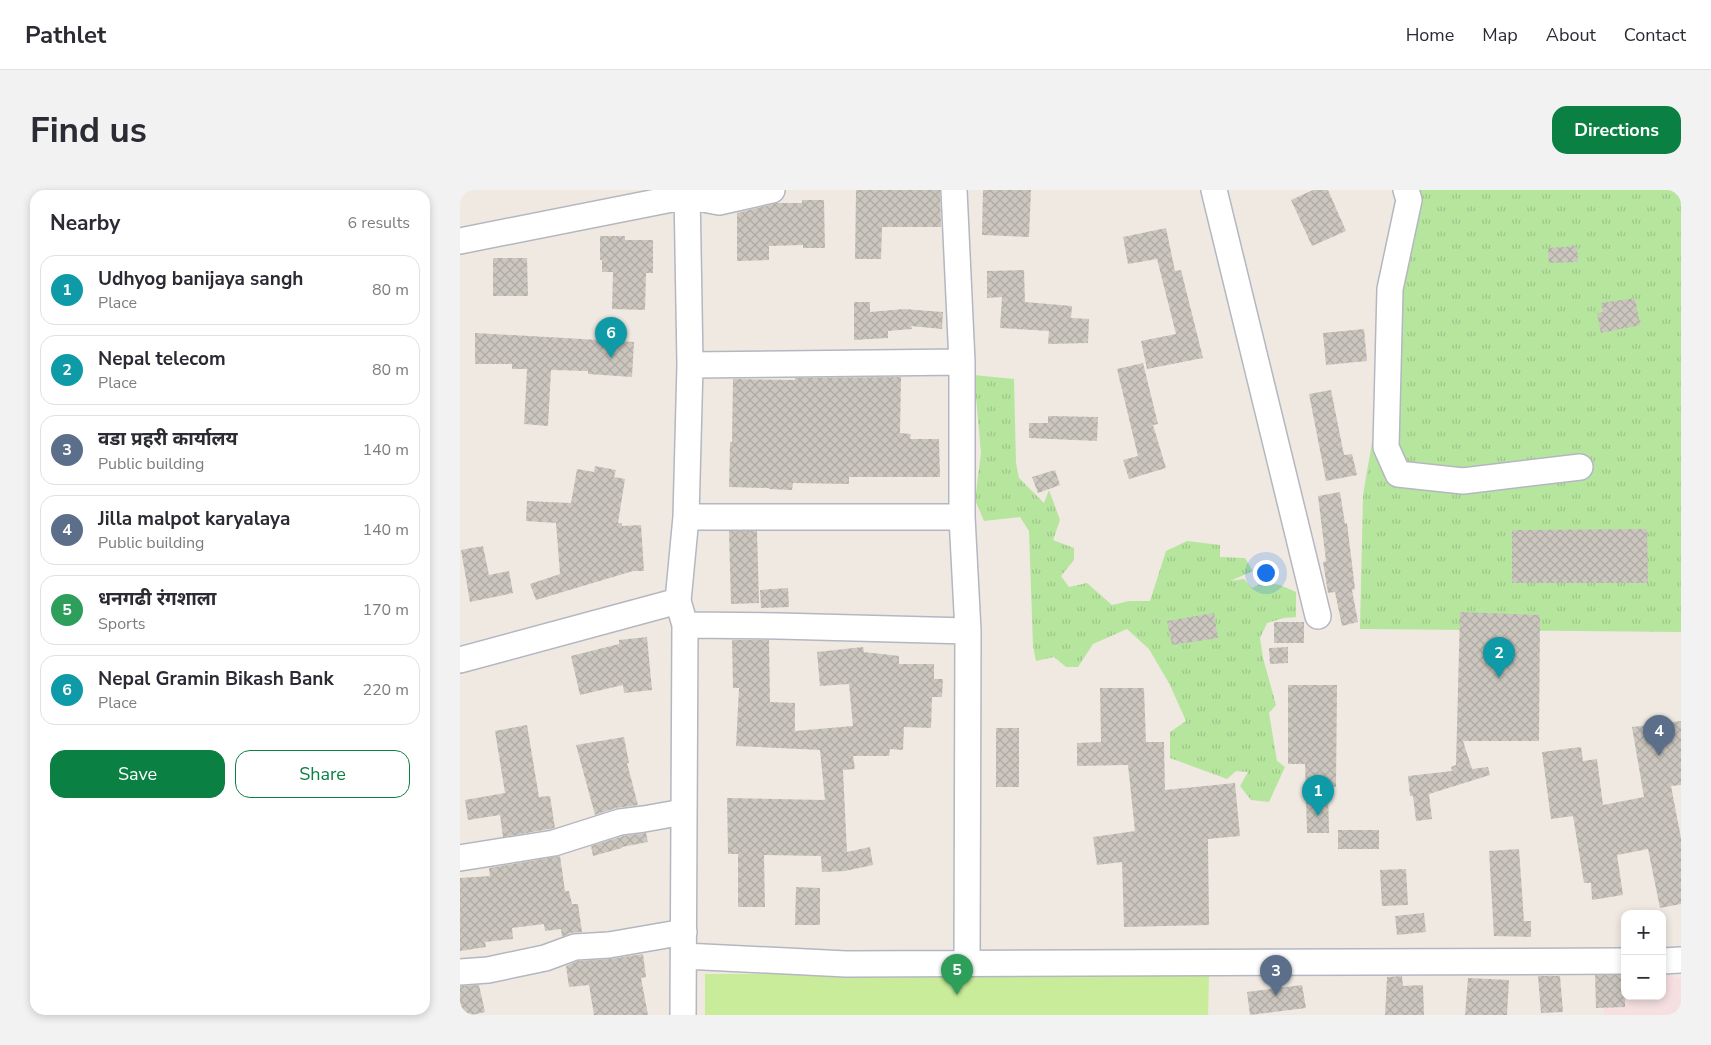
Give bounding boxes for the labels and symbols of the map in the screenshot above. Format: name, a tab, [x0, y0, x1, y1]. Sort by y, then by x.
pin: 6	[595, 317, 627, 358]
your location	[1253, 560, 1279, 586]
pin: 2	[1483, 637, 1515, 678]
pin: 4	[1643, 715, 1675, 756]
pin: 1	[1302, 775, 1334, 816]
pin: 5	[941, 954, 973, 995]
pin: 3	[1260, 955, 1292, 996]

